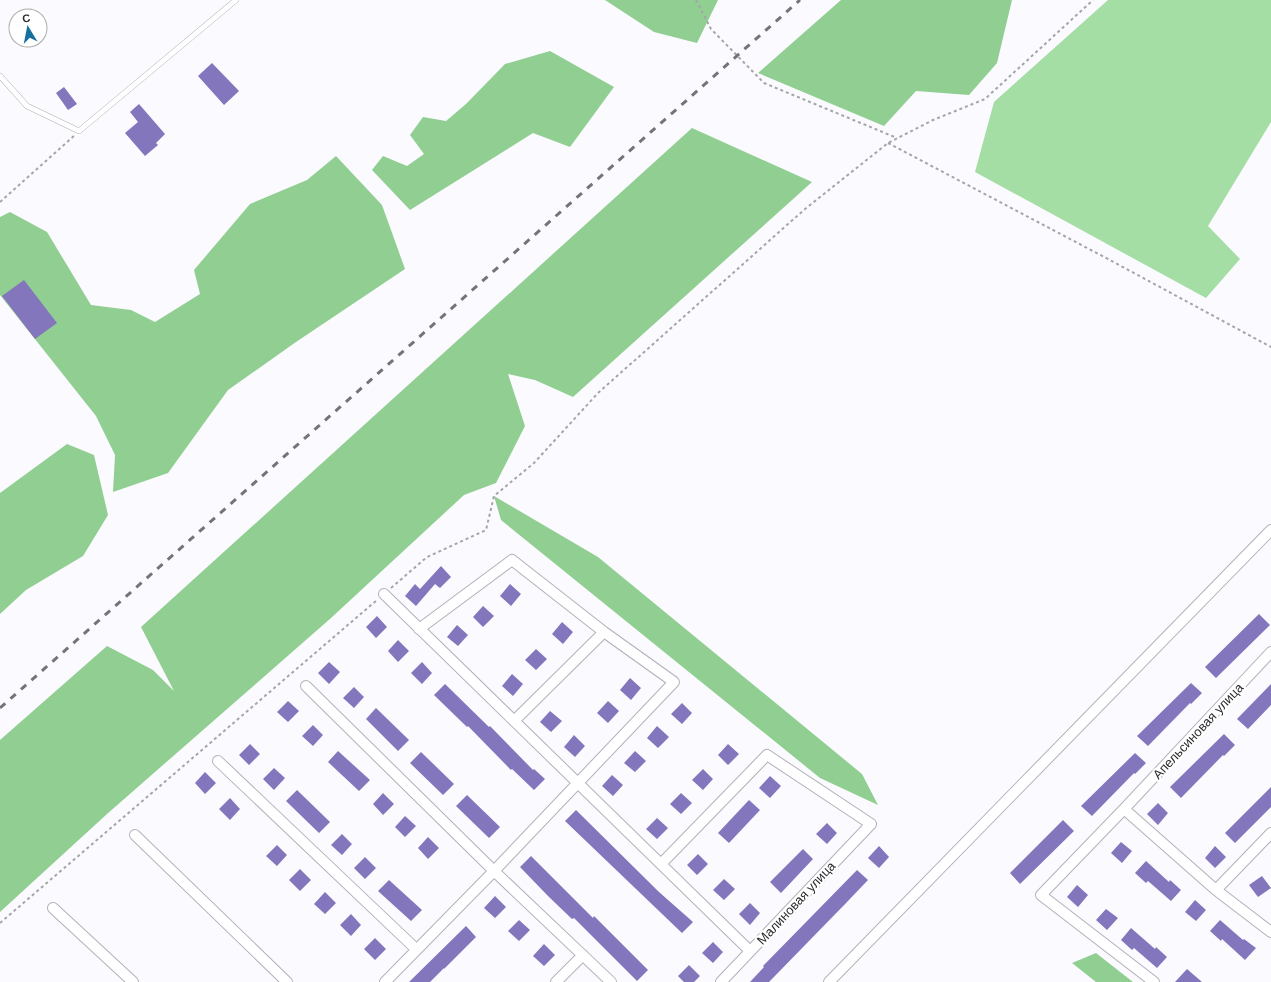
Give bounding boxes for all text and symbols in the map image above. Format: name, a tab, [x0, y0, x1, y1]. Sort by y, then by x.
north arrow	[8, 8, 48, 48]
text: С	[21, 12, 31, 25]
street label: Апельсиновая улица	[1150, 679, 1247, 782]
street label: Малиновая улица	[754, 858, 839, 948]

